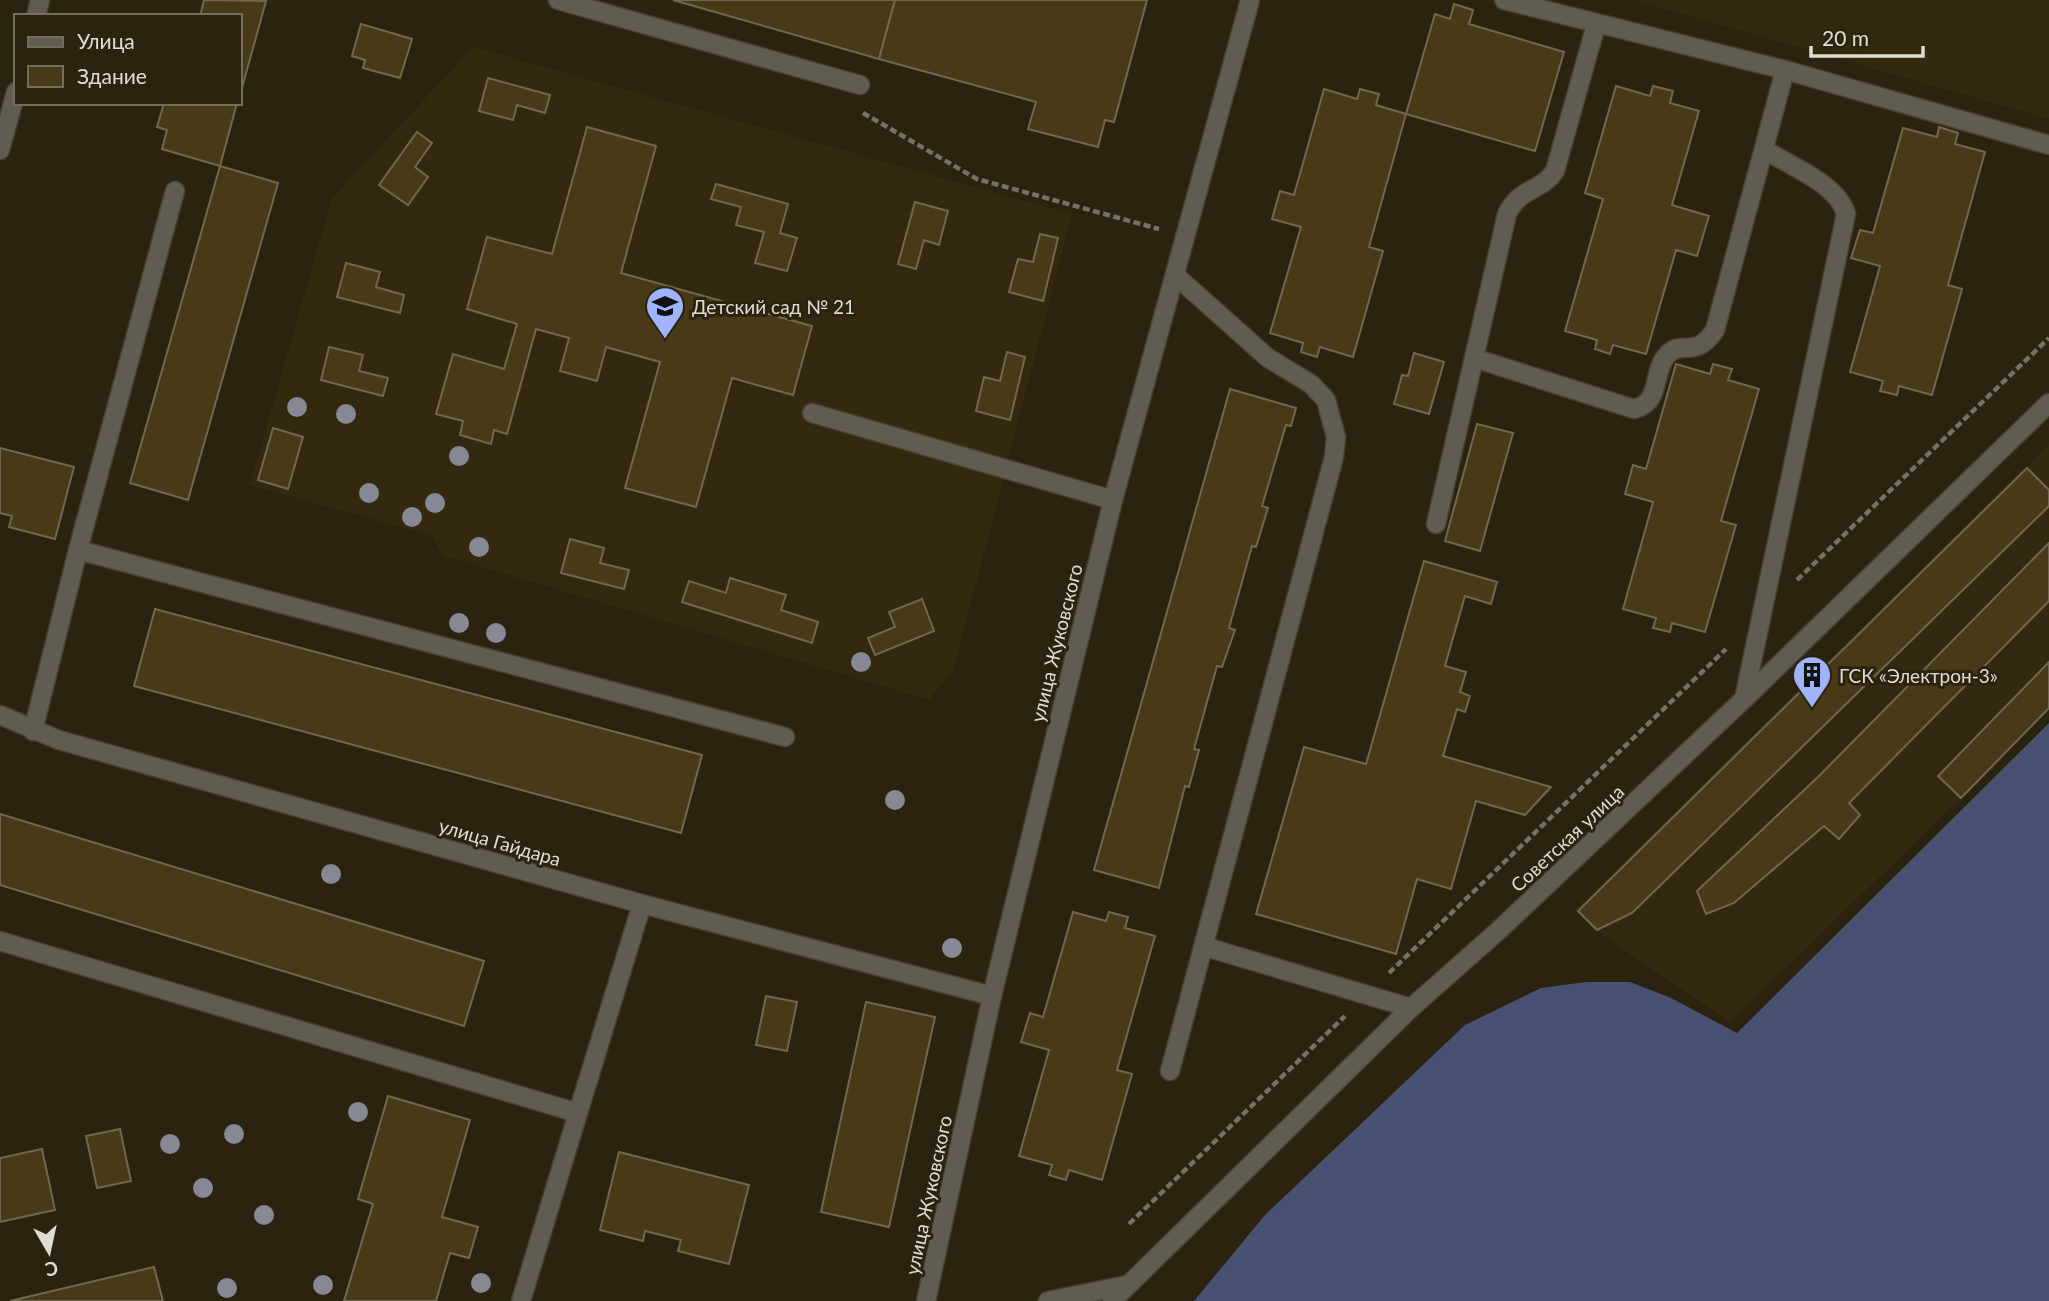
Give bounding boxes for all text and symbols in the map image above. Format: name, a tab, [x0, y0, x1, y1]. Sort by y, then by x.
legend	[14, 14, 242, 105]
scale bar	[1811, 14, 1923, 58]
text: 20 m	[1822, 25, 1869, 50]
text: Улица	[77, 28, 135, 53]
text: Здание	[77, 63, 147, 88]
school or university icon: Детский сад № 21	[644, 285, 686, 340]
place label: Детский сад № 21	[692, 295, 855, 318]
street label: улица Жуковского	[1025, 561, 1087, 725]
building icon: ГСК «Электрон-3»	[1791, 654, 1833, 709]
place label: ГСК «Электрон-3»	[1839, 664, 1998, 687]
street label: Советская улица	[1506, 780, 1628, 896]
street label: улица Гайдара	[436, 814, 564, 870]
street label: улица Жуковского	[900, 1113, 956, 1277]
north arrow	[14, 1217, 84, 1287]
text: С	[43, 1257, 60, 1282]

